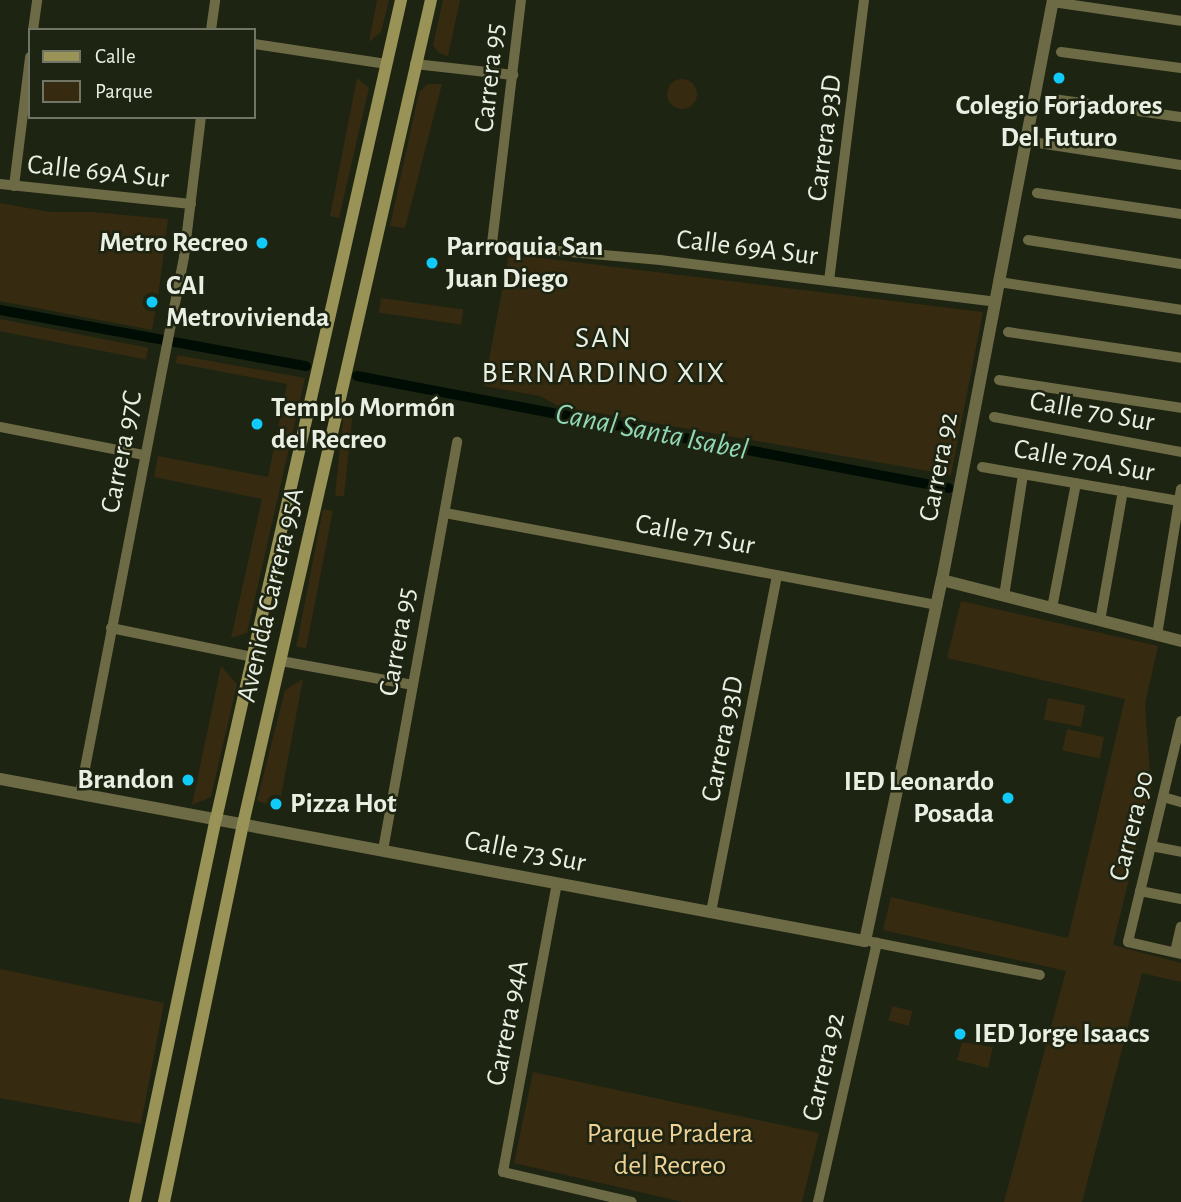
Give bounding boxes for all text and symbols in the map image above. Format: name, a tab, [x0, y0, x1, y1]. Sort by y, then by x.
street label: Carrera 95	[468, 22, 512, 134]
legend	[28, 28, 256, 119]
text: Calle	[95, 46, 136, 67]
marker: Colegio Forjadores Del Futuro	[1051, 70, 1067, 86]
street label: Carrera 93D	[801, 73, 849, 203]
text: Parque	[95, 81, 153, 102]
place label: Colegio Forjadores Del Futuro	[956, 89, 1162, 155]
street label: Calle 69A Sur	[26, 148, 170, 196]
street label: Calle 69A Sur	[674, 223, 820, 273]
place label: Metro Recreo	[99, 226, 248, 260]
place label: Parroquia San Juan Diego	[446, 230, 603, 296]
marker: Metro Recreo	[254, 235, 270, 251]
marker: Parroquia San Juan Diego	[424, 255, 440, 271]
place label: CAI Metrovivienda	[166, 269, 330, 335]
marker: CAI Metrovivienda	[144, 294, 160, 310]
district label: SAN BERNARDINO XIX	[483, 320, 725, 390]
street label: Calle 70 Sur	[1027, 384, 1157, 440]
street label: Carrera 97C	[94, 388, 150, 516]
place label: Templo Mormón del Recreo	[271, 391, 455, 457]
water label: Canal Santa Isabel	[553, 396, 751, 468]
street label: Carrera 92	[912, 410, 966, 524]
marker: Templo Mormón del Recreo	[249, 416, 265, 432]
street label: Calle 70A Sur	[1011, 432, 1157, 490]
street label: Avenida Carrera 95A	[230, 485, 312, 705]
street label: Calle 71 Sur	[632, 507, 758, 563]
street label: Carrera 95	[372, 585, 424, 699]
street label: Carrera 93D	[694, 673, 752, 805]
place label: Brandon	[77, 763, 174, 797]
place label: IED Leonardo Posada	[844, 765, 994, 831]
street label: Carrera 90	[1102, 767, 1162, 885]
marker: Brandon	[180, 772, 196, 788]
place label: Pizza Hot	[290, 787, 396, 821]
marker: IED Leonardo Posada	[1000, 790, 1016, 806]
marker: Pizza Hot	[268, 796, 284, 812]
street label: Calle 73 Sur	[461, 824, 589, 880]
street label: Carrera 94A	[479, 957, 537, 1089]
street label: Carrera 92	[795, 1009, 853, 1125]
place label: IED Jorge Isaacs	[974, 1017, 1150, 1051]
marker: IED Jorge Isaacs	[952, 1026, 968, 1042]
park label: Parque Pradera del Recreo	[587, 1117, 753, 1183]

